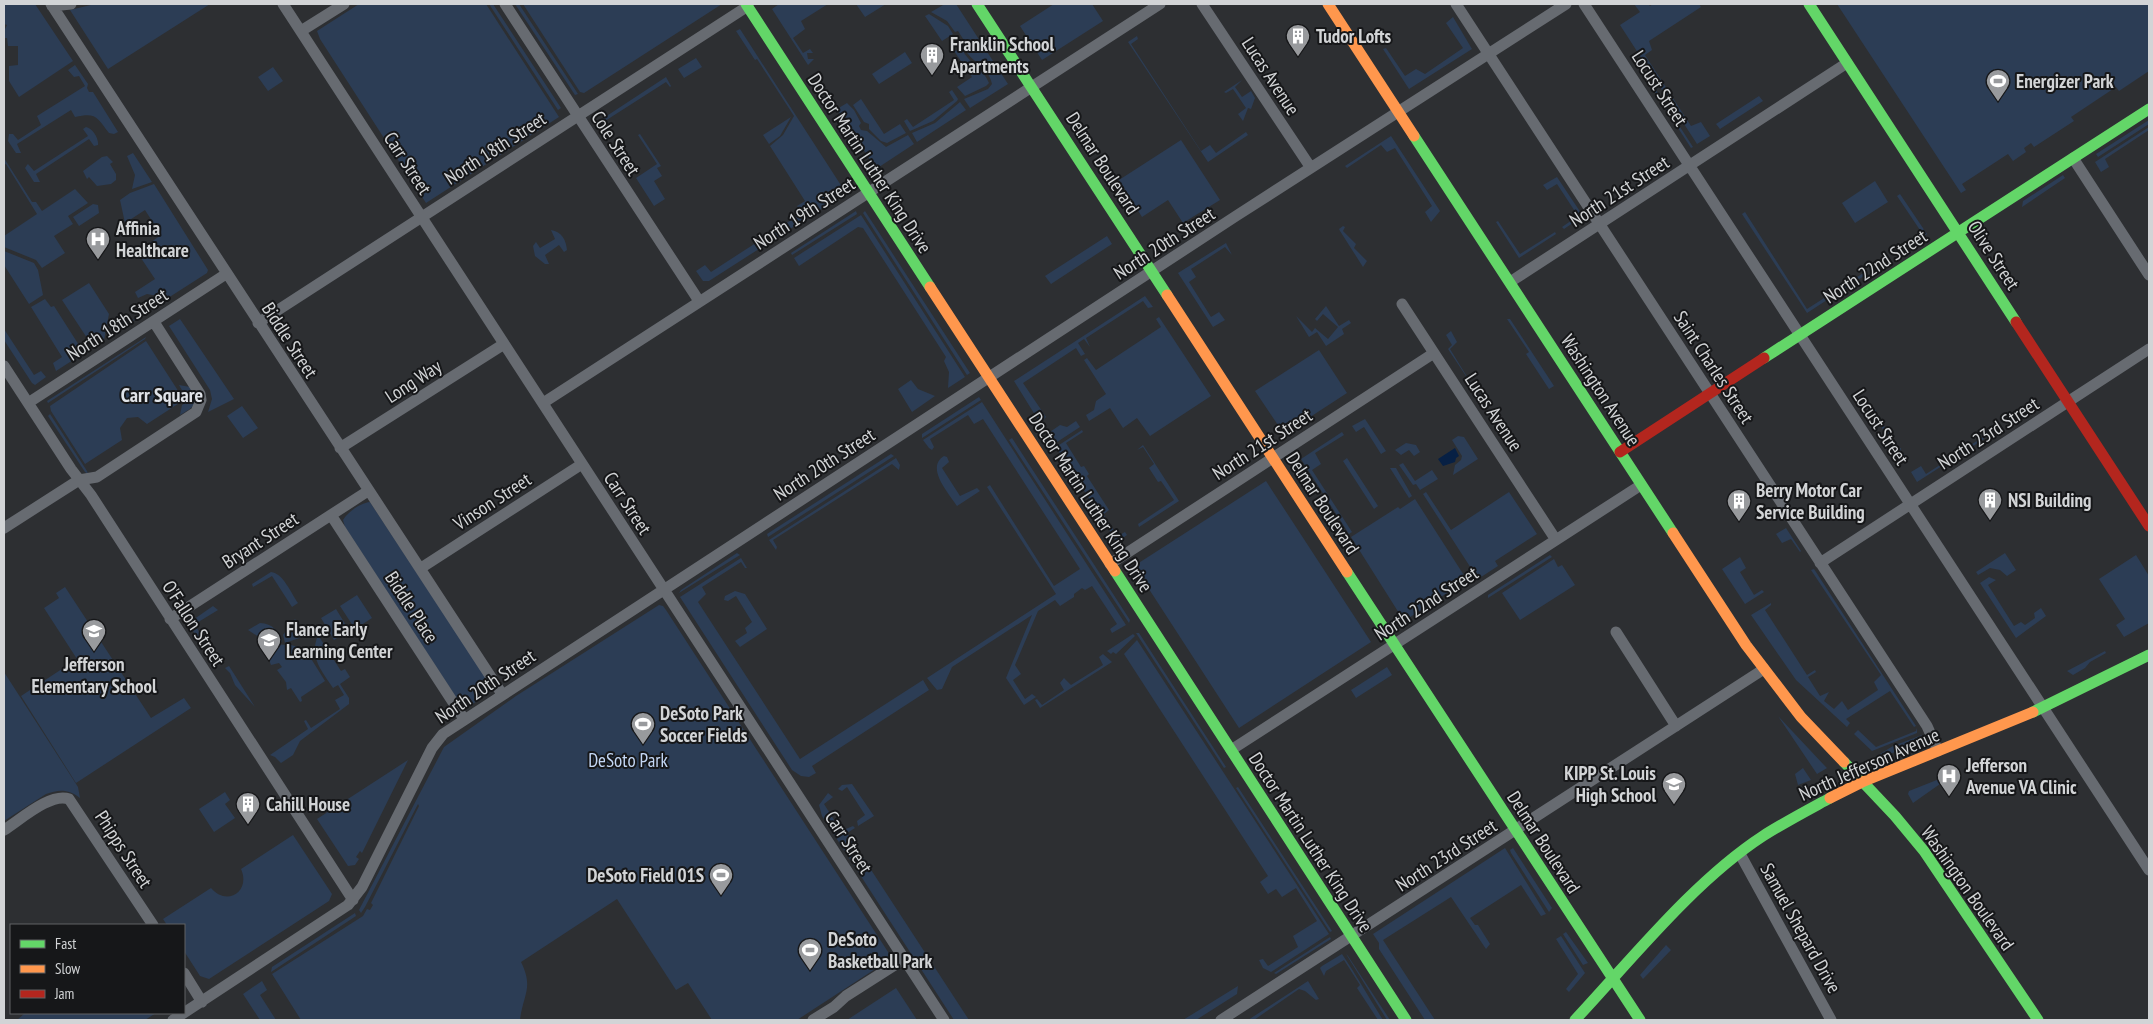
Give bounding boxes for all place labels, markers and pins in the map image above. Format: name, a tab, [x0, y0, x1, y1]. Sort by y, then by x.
building icon: Tudor Lofts	[1285, 23, 1311, 57]
place label: Tudor Lofts	[1316, 24, 1392, 48]
place label: Franklin School Apartments	[949, 32, 1054, 78]
building icon: Franklin School Apartments	[919, 42, 945, 76]
sports icon: Energizer Park	[1985, 68, 2011, 102]
place label: Energizer Park	[2016, 69, 2114, 93]
place label: Affinia Healthcare	[115, 216, 189, 262]
hospital icon: Affinia Healthcare	[85, 226, 111, 260]
place label: Berry Motor Car Service Building	[1756, 478, 1865, 524]
building icon: NSI Building	[1977, 487, 2003, 521]
building icon: Berry Motor Car Service Building	[1726, 488, 1752, 522]
place label: NSI Building	[2008, 488, 2091, 512]
place label: Flance Early Learning Center	[286, 617, 393, 663]
school or university icon: Jefferson Elementary School	[81, 618, 107, 652]
school or university icon: Flance Early Learning Center	[256, 627, 282, 661]
place label: Jefferson Elementary School	[31, 652, 157, 698]
place label: DeSoto Park Soccer Fields	[660, 701, 748, 747]
sports icon: DeSoto Park Soccer Fields	[630, 711, 656, 745]
place label: Jefferson Avenue VA Clinic	[1965, 753, 2077, 799]
place label: KIPP St. Louis High School	[1564, 761, 1656, 807]
hospital icon: Jefferson Avenue VA Clinic	[1936, 763, 1962, 797]
school or university icon: KIPP St. Louis High School	[1661, 771, 1687, 805]
building icon: Cahill House	[235, 791, 261, 825]
place label: Cahill House	[266, 792, 350, 816]
sports icon: DeSoto Field 01S	[708, 862, 734, 896]
place label: DeSoto Field 01S	[587, 863, 704, 887]
place label: DeSoto Basketball Park	[828, 927, 933, 973]
sports icon: DeSoto Basketball Park	[797, 937, 823, 971]

